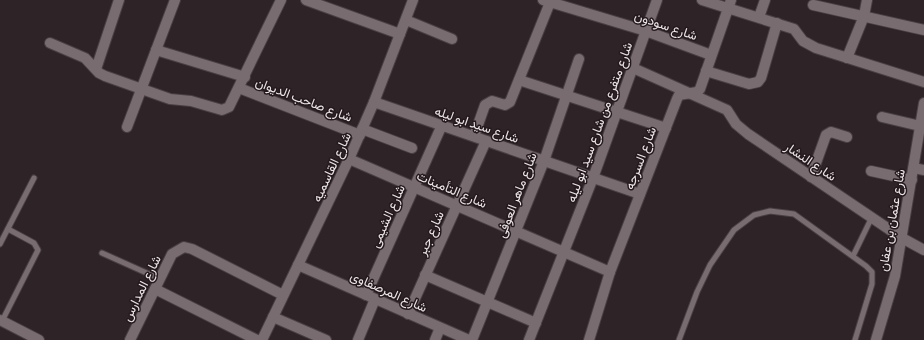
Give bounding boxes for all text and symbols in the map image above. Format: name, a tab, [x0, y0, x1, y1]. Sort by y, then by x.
street label: شارع سودون	[632, 7, 700, 45]
street label: شارع متفرع من شارع سيد ابو ليله	[563, 40, 637, 205]
street label: شارع صاحب الديوان	[253, 73, 355, 127]
street label: شارع سيد ابو ليله	[432, 102, 521, 148]
street label: شارع السرجه	[621, 124, 661, 192]
street label: شارع القاسميه	[308, 130, 356, 205]
street label: شارع النشار	[780, 137, 840, 186]
street label: شارع ماهر العوفى	[492, 150, 541, 241]
street label: شارع التأمينات	[414, 167, 490, 213]
street label: شارع عثمان بن عفان	[874, 168, 910, 273]
street label: شارع الشيمى	[366, 182, 410, 251]
street label: شارع جبر	[413, 208, 449, 259]
street label: شارع المدارس	[118, 252, 166, 325]
street label: شارع المرصفاوى	[347, 267, 430, 317]

